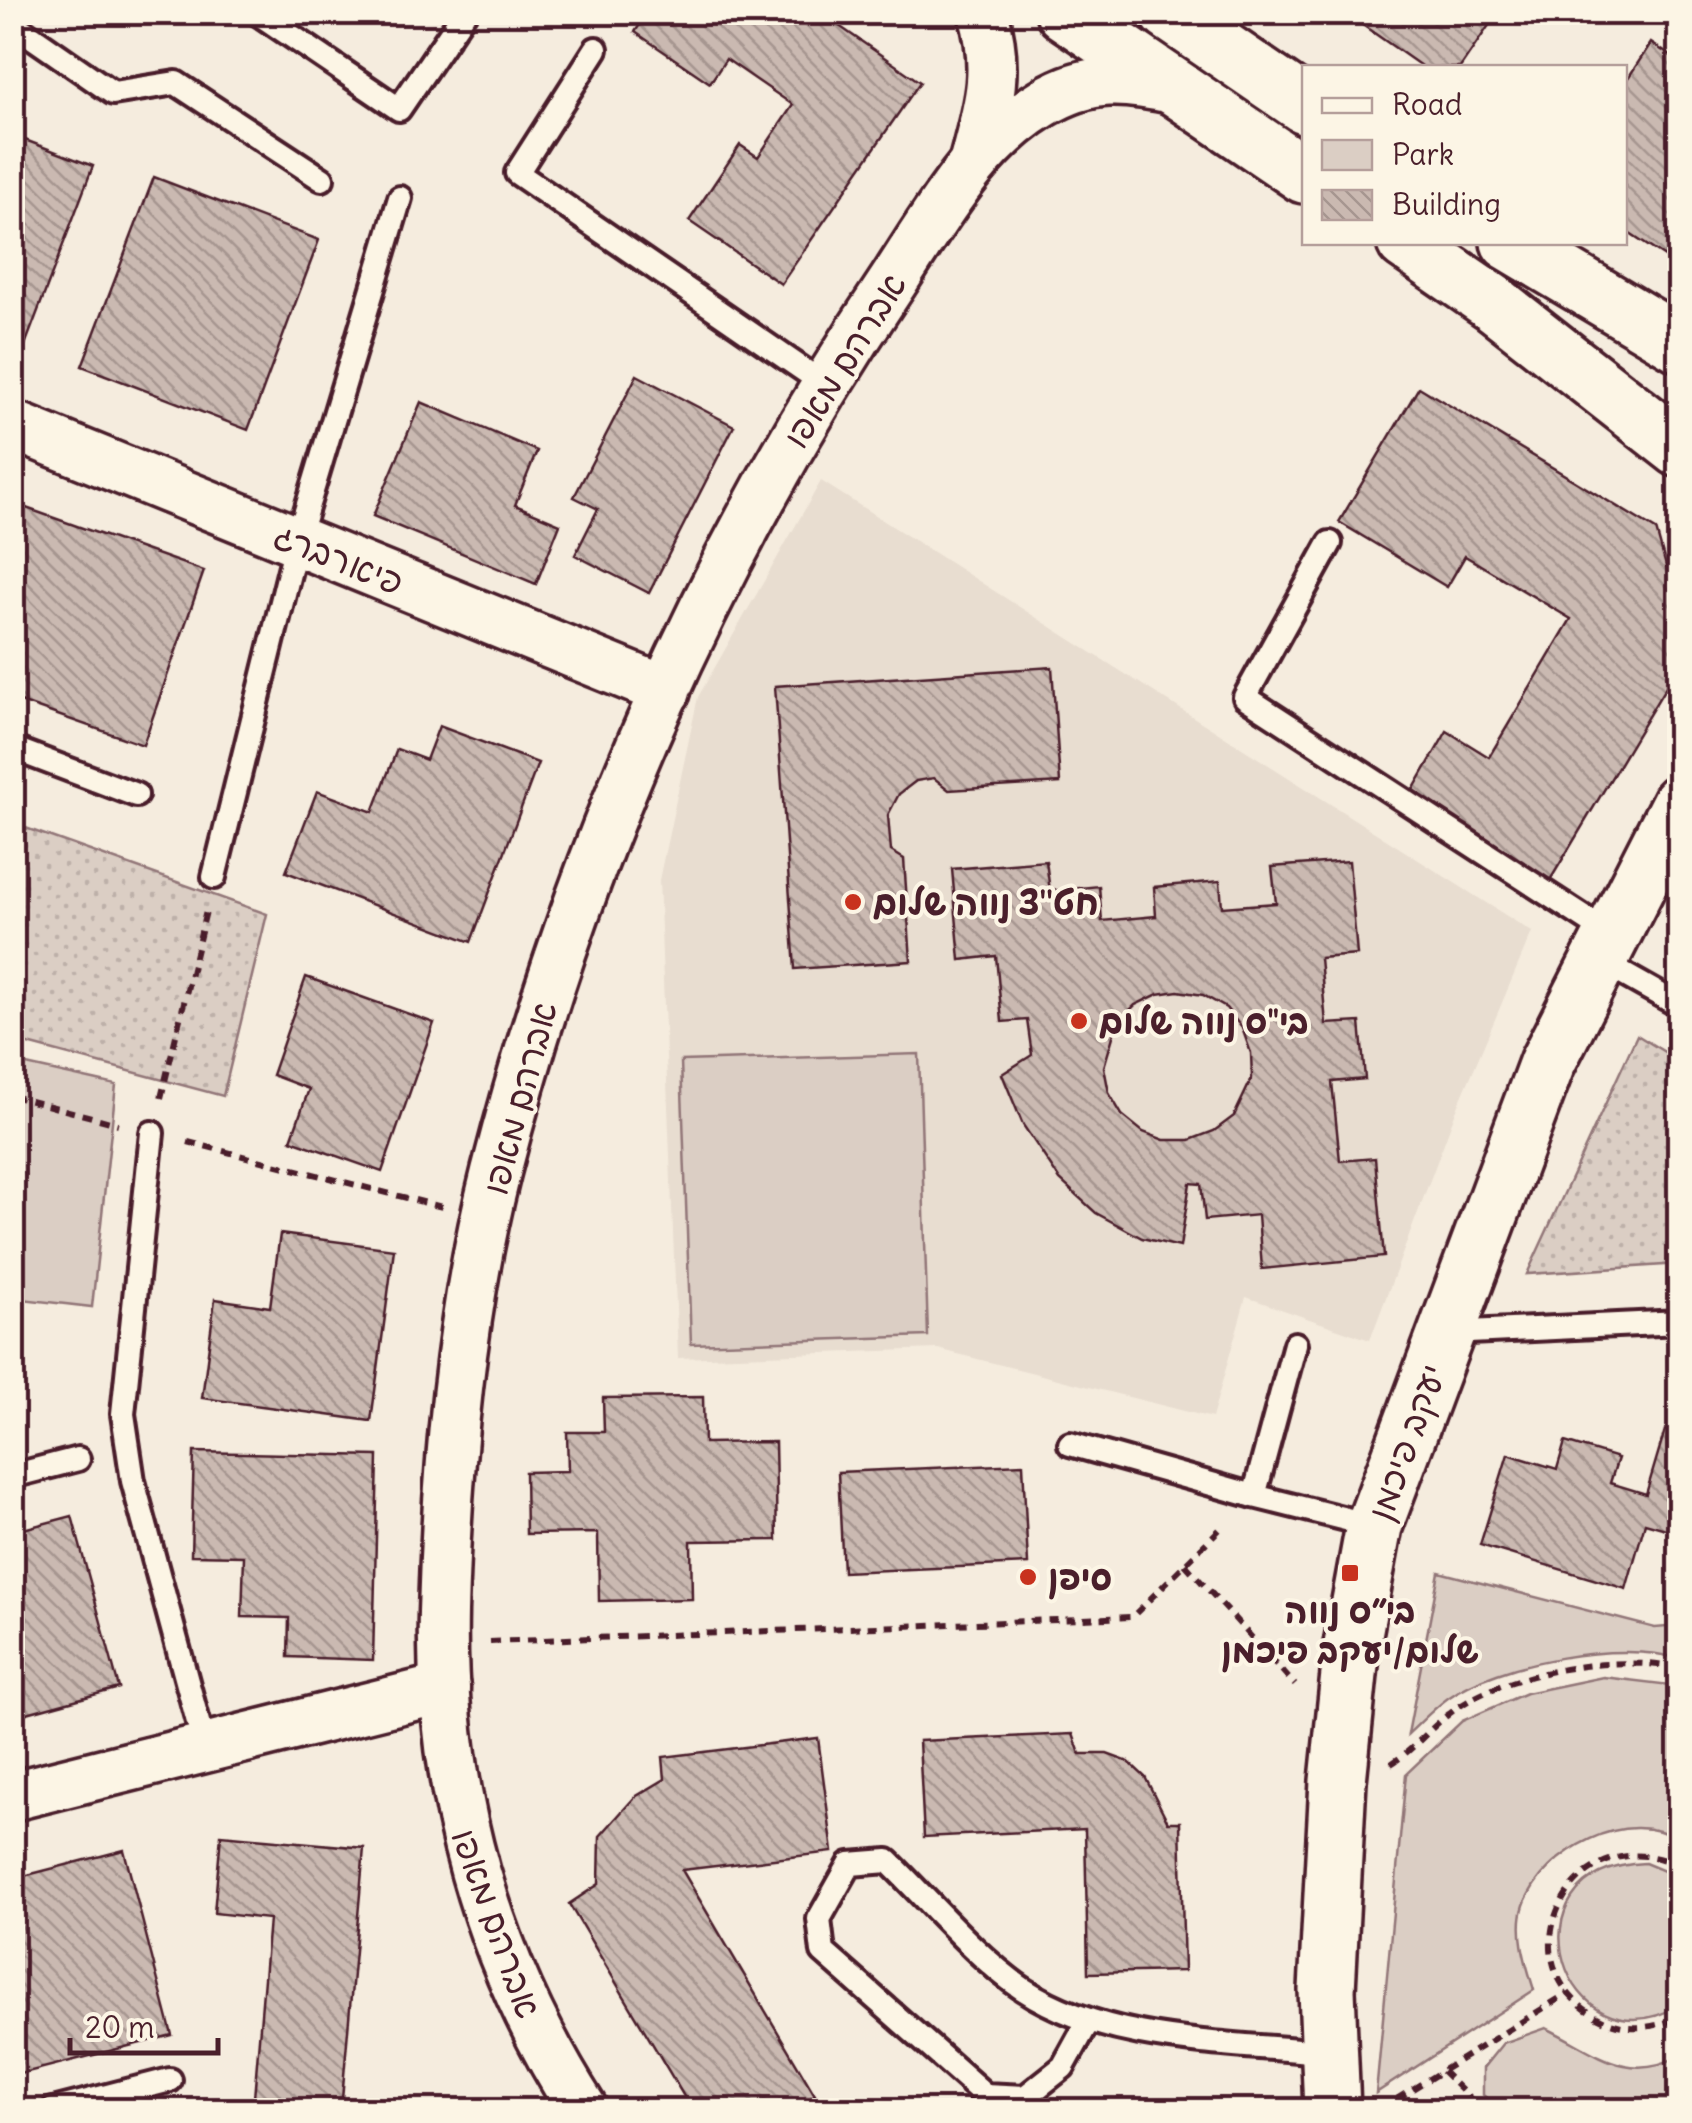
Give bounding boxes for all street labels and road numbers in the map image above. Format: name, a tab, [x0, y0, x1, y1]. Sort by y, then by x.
street label: אברהם מאפו	[773, 264, 915, 456]
street label: פיארברג	[268, 512, 410, 604]
street label: אברהם מאפו	[472, 997, 566, 1199]
street label: יעקב פיכמן	[1357, 1358, 1455, 1526]
street label: אברהם מאפו	[442, 1822, 552, 2024]

